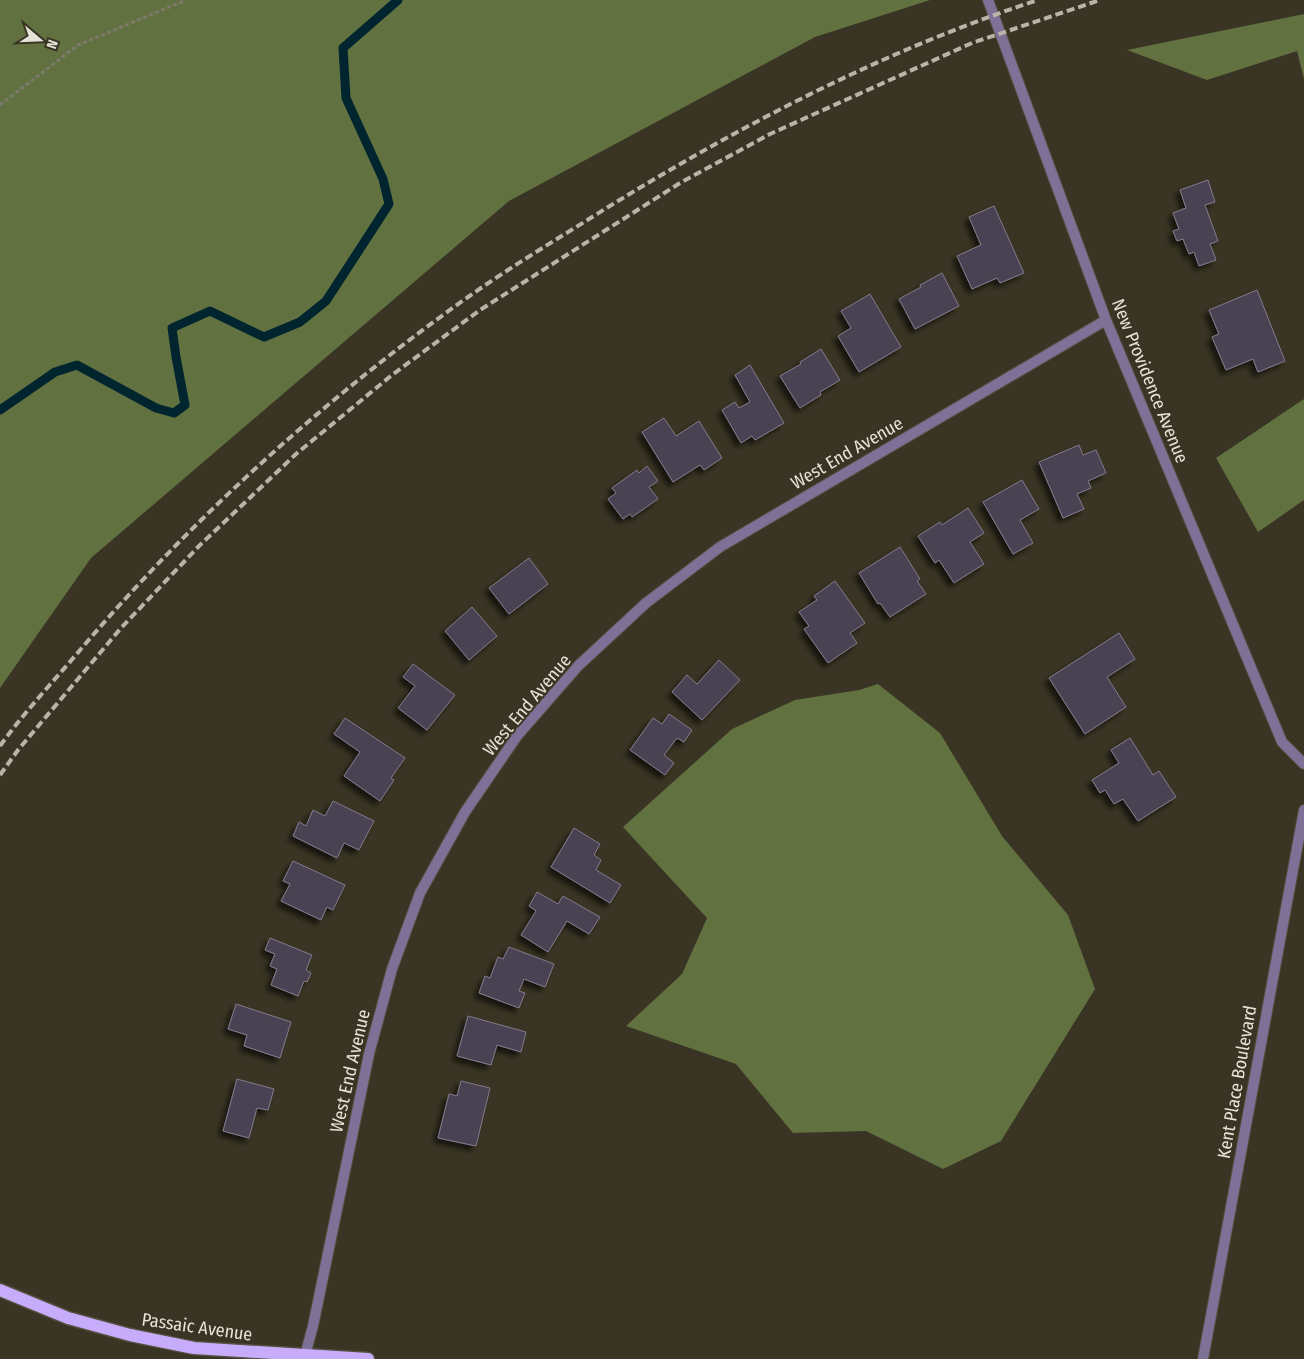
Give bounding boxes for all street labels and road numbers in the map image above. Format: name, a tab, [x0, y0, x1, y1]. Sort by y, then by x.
street label: New Providence Avenue	[1107, 296, 1193, 466]
street label: West End Avenue	[787, 412, 907, 494]
street label: West End Avenue	[478, 650, 576, 760]
street label: Kent Place Boulevard	[1213, 1004, 1261, 1160]
street label: West End Avenue	[325, 1007, 375, 1135]
street label: Passaic Avenue	[140, 1308, 254, 1346]

